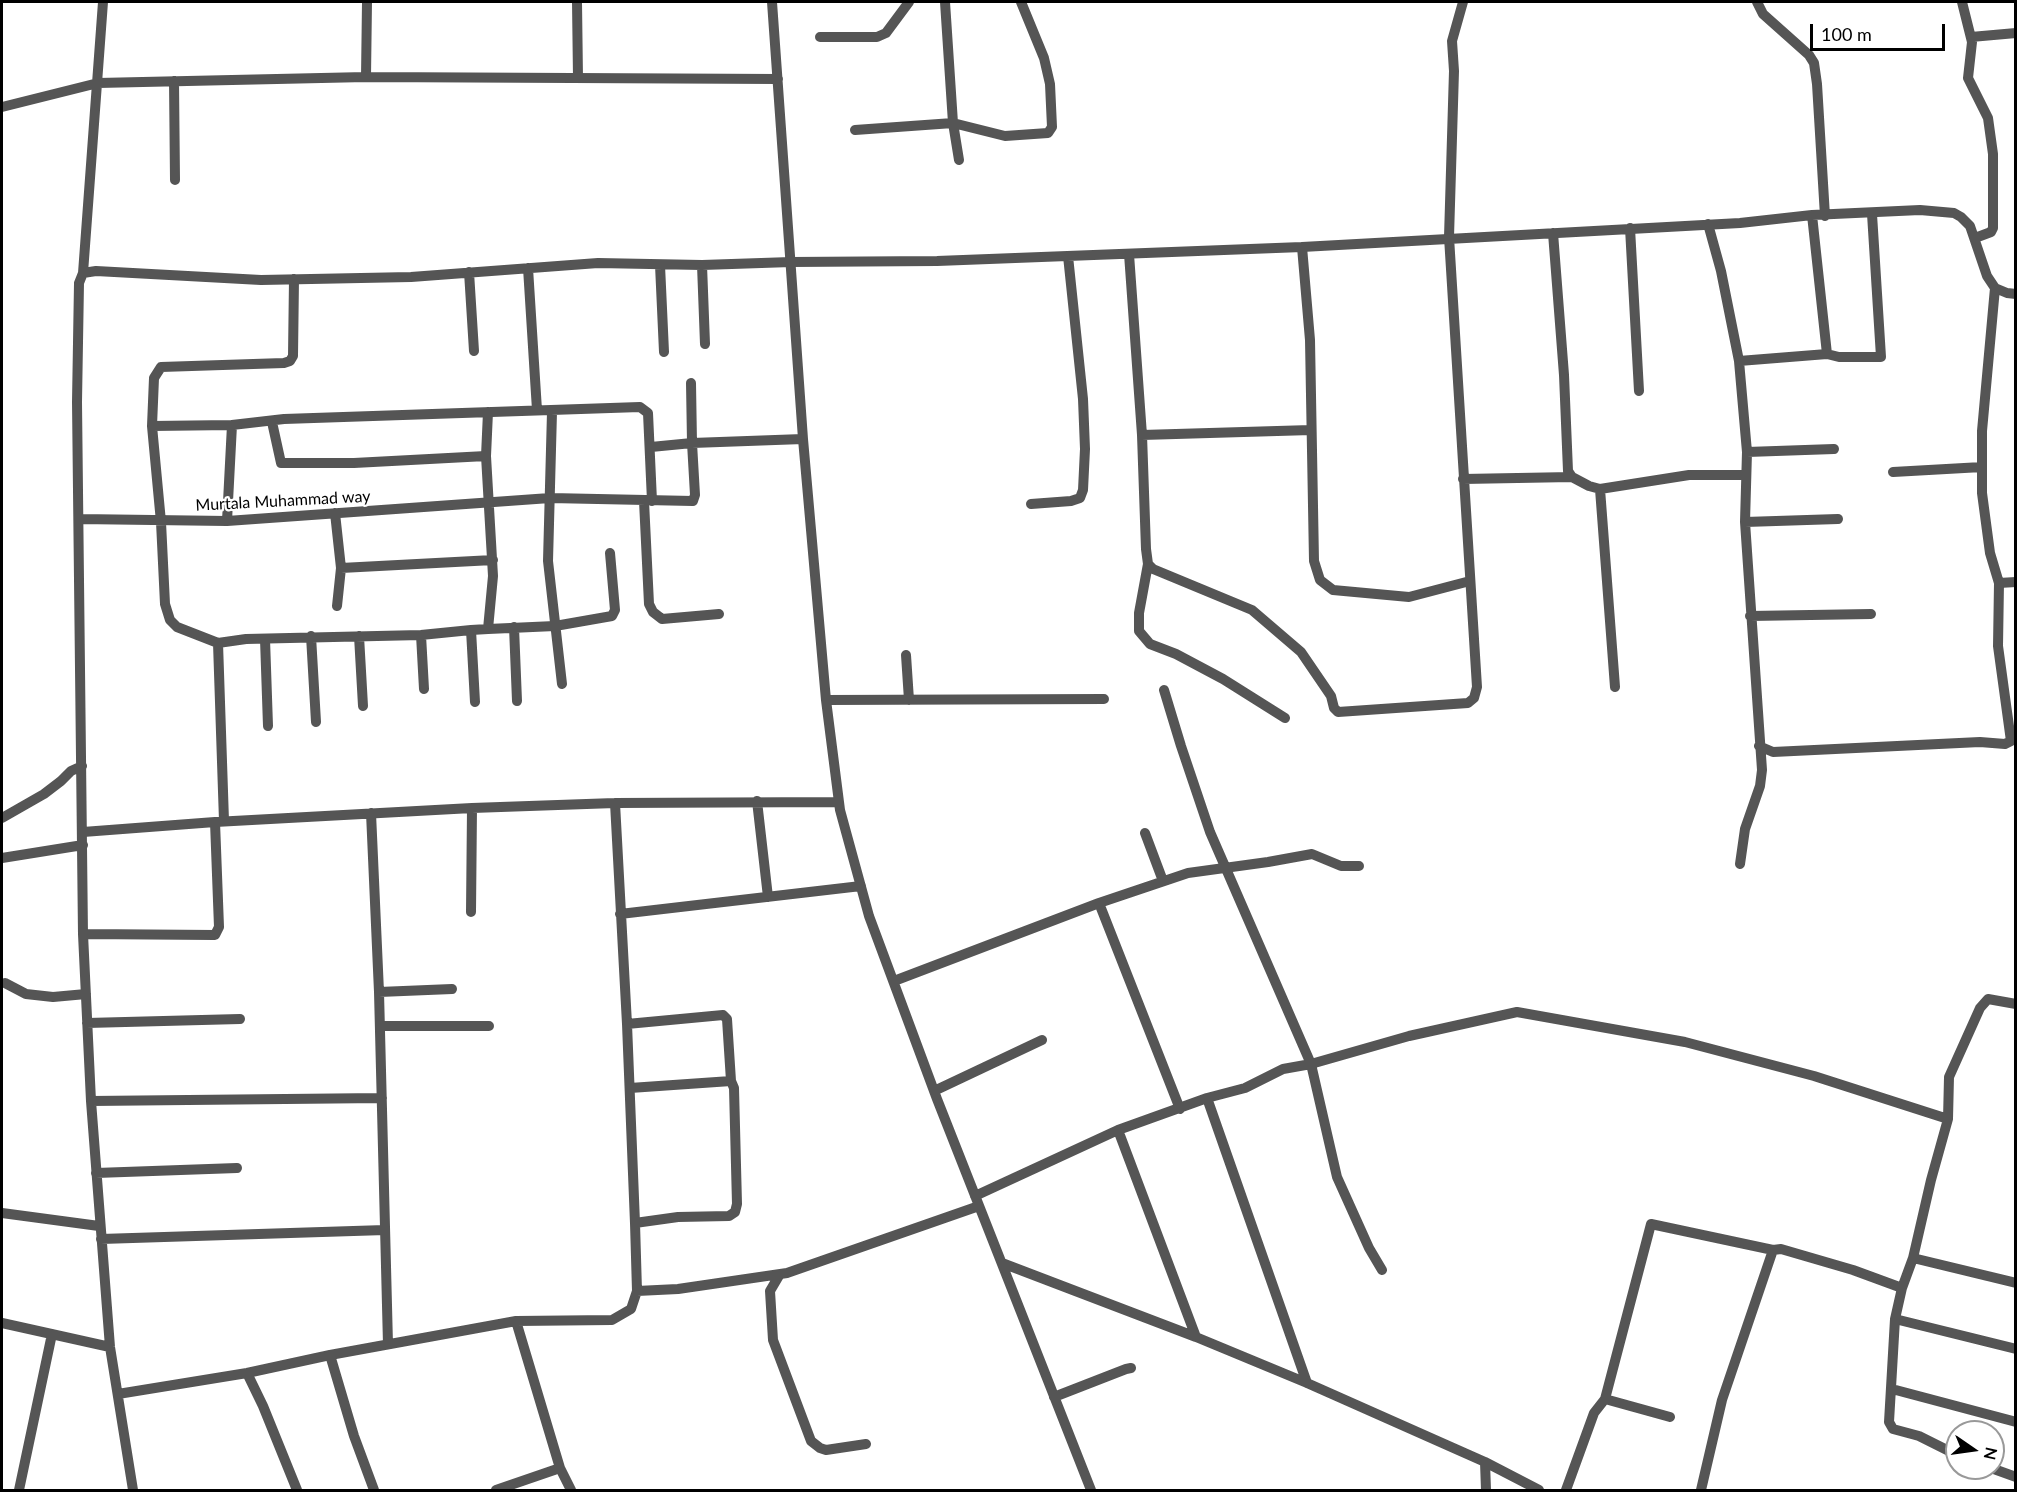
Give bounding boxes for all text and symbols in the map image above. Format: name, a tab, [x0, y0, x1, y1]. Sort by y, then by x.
scale bar	[1813, 12, 1948, 50]
text: 100 m	[1821, 23, 1872, 45]
street label: Murtala Muhammad way	[195, 487, 371, 515]
north arrow	[1945, 1420, 2005, 1480]
text: N	[1980, 1446, 2002, 1462]

